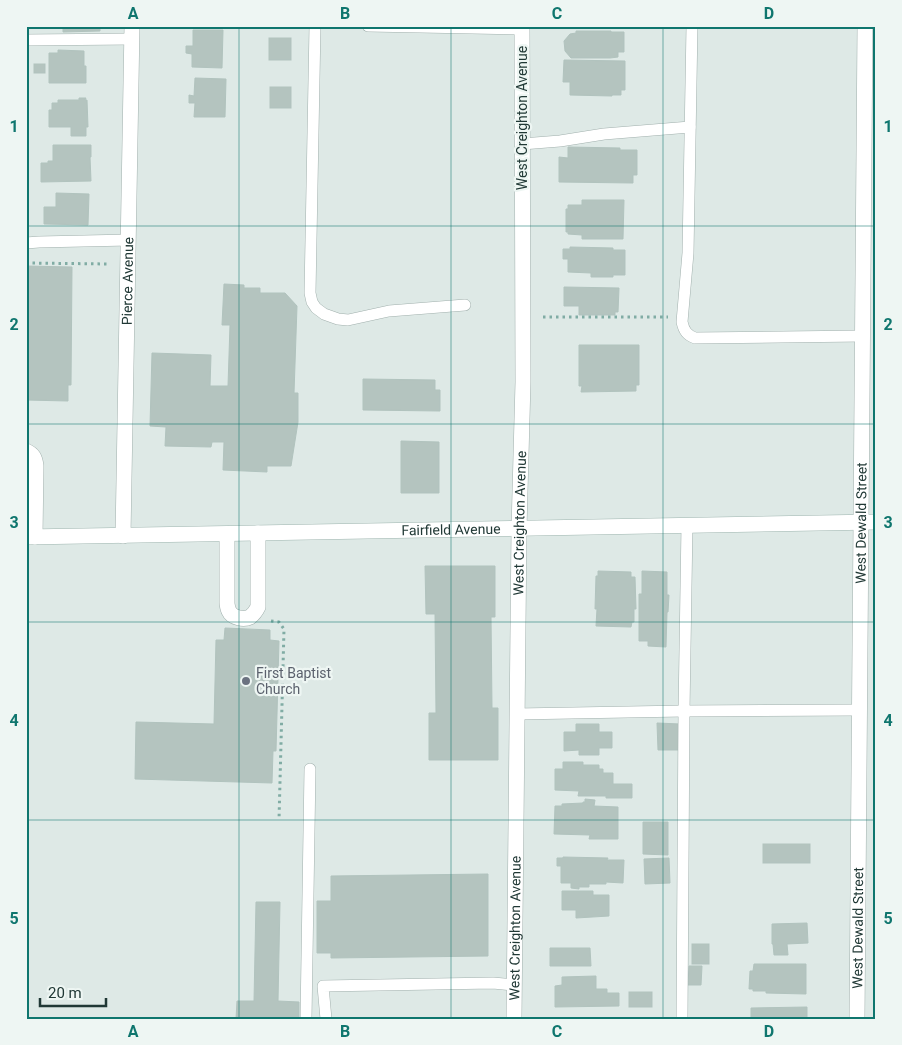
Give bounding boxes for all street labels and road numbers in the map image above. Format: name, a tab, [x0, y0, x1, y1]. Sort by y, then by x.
street label: West Creighton Avenue	[514, 46, 530, 190]
street label: Pierce Avenue	[119, 237, 136, 325]
street label: West Creighton Avenue	[510, 451, 529, 595]
street label: West Dewald Street	[853, 462, 869, 584]
street label: Fairfield Avenue	[401, 521, 501, 538]
street label: West Creighton Avenue	[506, 856, 524, 1000]
street label: West Dewald Street	[849, 867, 866, 989]

